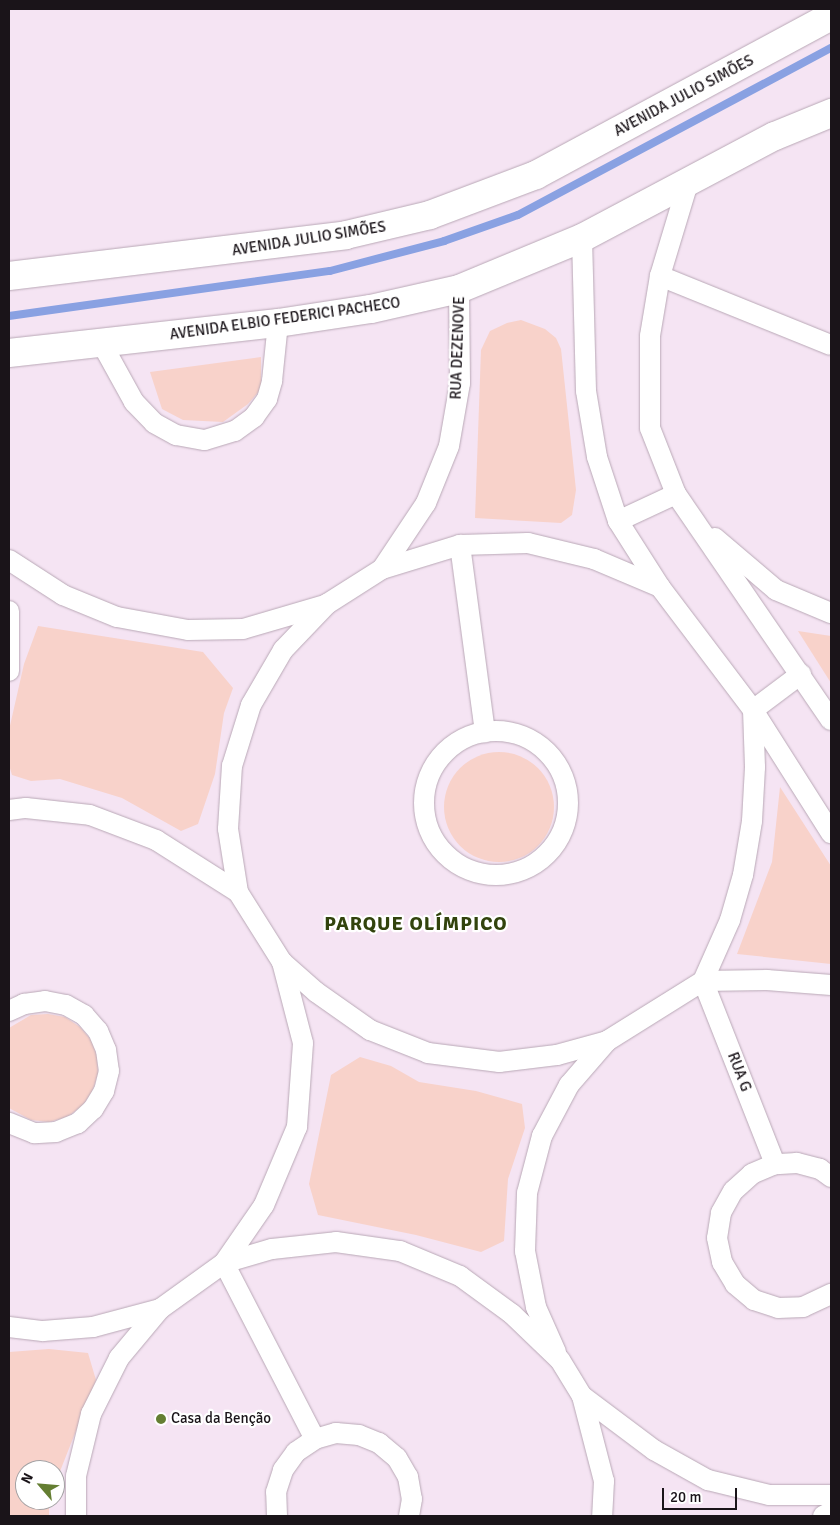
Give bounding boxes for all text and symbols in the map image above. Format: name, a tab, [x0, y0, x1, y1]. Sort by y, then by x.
street label: AVENIDA JULIO SIMÕES	[611, 52, 757, 140]
street label: AVENIDA JULIO SIMÕES	[231, 218, 387, 260]
street label: AVENIDA ELBIO FEDERICI PACHECO	[169, 294, 401, 344]
street label: RUA DEZENOVE	[447, 296, 469, 400]
district label: PARQUE OLÍMPICO	[322, 911, 510, 935]
street label: RUA G	[723, 1050, 755, 1094]
place label: Casa da Benção	[171, 1410, 271, 1428]
marker: Casa da Benção	[155, 1413, 167, 1425]
north arrow	[15, 1460, 65, 1510]
text: N	[17, 1470, 37, 1487]
scale bar	[665, 1478, 740, 1510]
text: 20 m	[670, 1488, 701, 1506]

